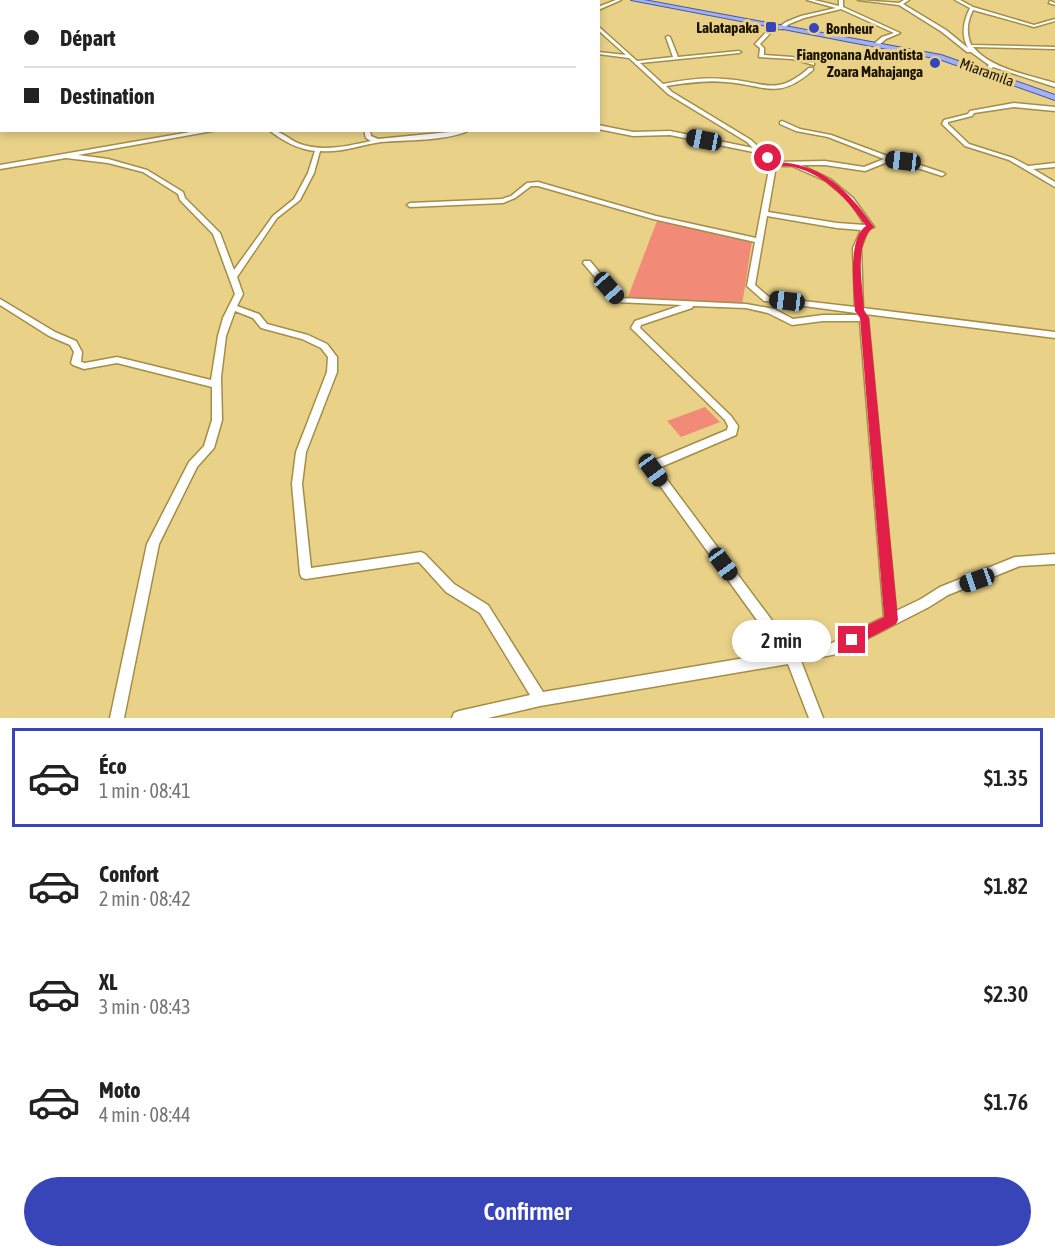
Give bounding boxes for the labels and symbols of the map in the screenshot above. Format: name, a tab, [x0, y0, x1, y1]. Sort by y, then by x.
place label: Lalatapaka	[696, 19, 759, 36]
marker: Lalatapaka	[764, 20, 778, 34]
place label: Bonheur	[826, 20, 874, 37]
marker: Bonheur	[807, 21, 821, 35]
place label: Fiangonana Advantista Zoara Mahajanga	[796, 46, 923, 80]
street label: Miaramila	[957, 54, 1017, 90]
marker: Fiangonana Advantista Zoara Mahajanga	[928, 56, 942, 70]
car	[685, 128, 723, 152]
route start	[754, 144, 781, 171]
car	[884, 150, 922, 172]
car	[590, 269, 628, 307]
car	[768, 290, 806, 312]
car	[635, 450, 671, 490]
car	[705, 544, 741, 584]
car	[957, 566, 997, 594]
callout: 2 min	[732, 619, 831, 661]
route end	[838, 626, 865, 653]

